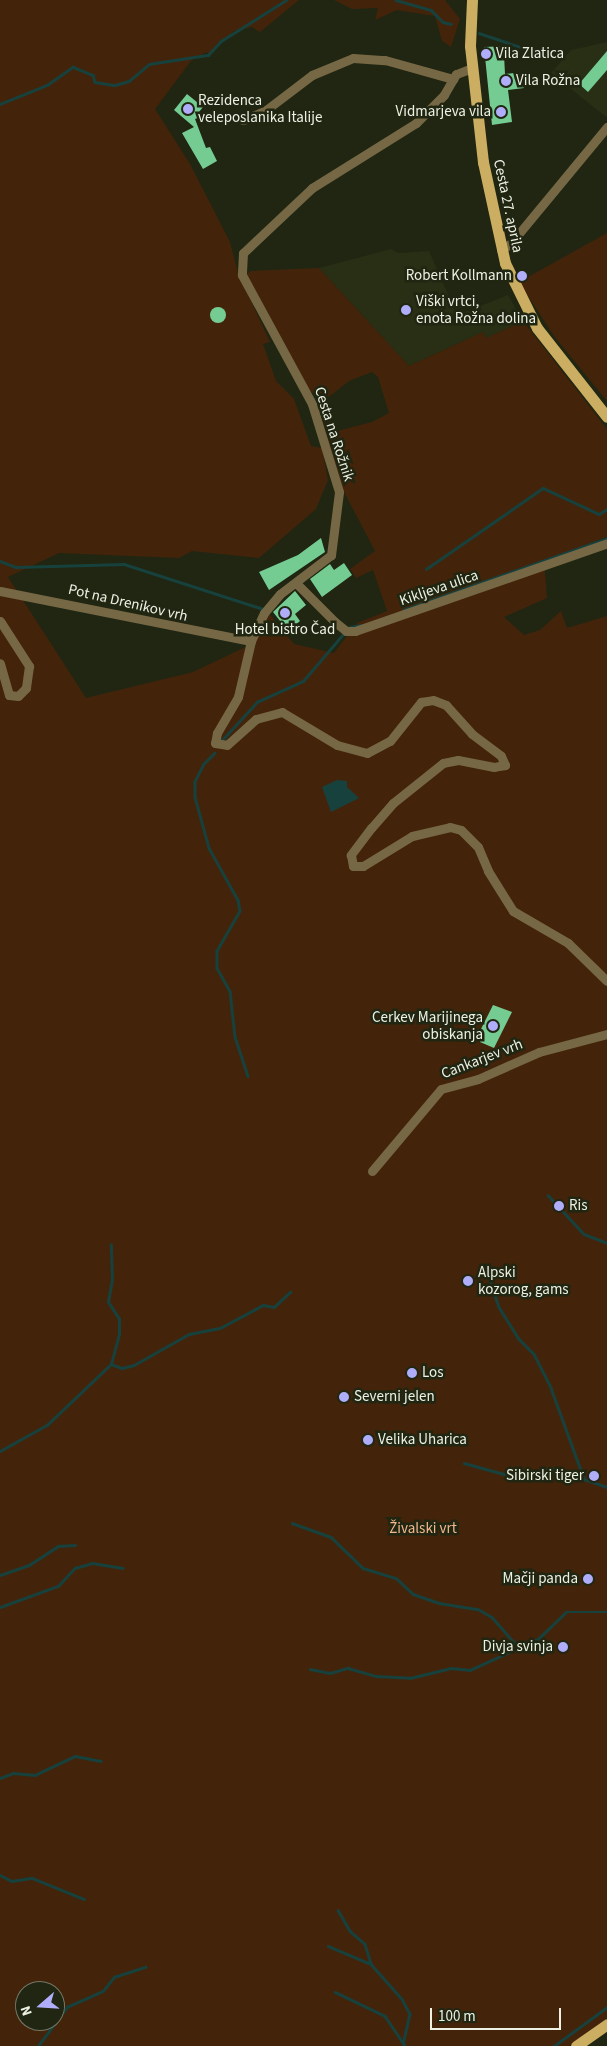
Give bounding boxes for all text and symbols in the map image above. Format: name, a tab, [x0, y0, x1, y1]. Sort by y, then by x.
place label: Vila Zlatica	[496, 45, 564, 63]
marker: Vila Zlatica	[480, 48, 492, 60]
place label: Vila Rožna	[516, 72, 580, 90]
marker: Vila Rožna	[500, 75, 512, 87]
place label: Rezidenca veleposlanika Italije	[198, 91, 322, 126]
marker: Rezidenca veleposlanika Italije	[182, 103, 194, 115]
place label: Vidmarjeva vila	[395, 103, 491, 121]
marker: Vidmarjeva vila	[495, 106, 507, 118]
street label: Cesta 27. aprila	[489, 158, 527, 254]
place label: Robert Kollmann	[406, 267, 512, 285]
marker: Robert Kollmann	[516, 270, 528, 282]
place label: Viški vrtci, enota Rožna dolina	[416, 292, 536, 327]
marker: Viški vrtci, enota Rožna dolina	[400, 304, 412, 316]
street label: Cesta na Rožnik	[310, 385, 358, 483]
street label: Kikljeva ulica	[397, 566, 481, 610]
street label: Pot na Drenikov vrh	[67, 581, 189, 625]
marker: Hotel bistro Čad	[279, 607, 291, 619]
place label: Hotel bistro Čad	[235, 621, 335, 639]
place label: Cerkev Marijinega obiskanja	[372, 1008, 483, 1043]
marker: Cerkev Marijinega obiskanja	[487, 1020, 499, 1032]
street label: Cankarjev vrh	[439, 1035, 525, 1083]
place label: Ris	[569, 1197, 588, 1215]
marker: Ris	[553, 1200, 565, 1212]
place label: Alpski kozorog, gams	[478, 1263, 569, 1298]
marker: Alpski kozorog, gams	[462, 1275, 474, 1287]
place label: Los	[422, 1364, 443, 1382]
marker: Los	[406, 1367, 418, 1379]
place label: Severni jelen	[354, 1388, 435, 1406]
marker: Severni jelen	[338, 1391, 350, 1403]
place label: Velika Uharica	[378, 1431, 467, 1449]
marker: Velika Uharica	[362, 1434, 374, 1446]
place label: Sibirski tiger	[506, 1467, 584, 1485]
marker: Sibirski tiger	[588, 1470, 600, 1482]
park label: Živalski vrt	[389, 1520, 457, 1538]
place label: Mačji panda	[503, 1570, 578, 1588]
marker: Mačji panda	[582, 1573, 594, 1585]
place label: Divja svinja	[483, 1638, 553, 1656]
marker: Divja svinja	[557, 1641, 569, 1653]
north arrow	[15, 1981, 65, 2031]
scale bar	[432, 1998, 563, 2030]
text: N	[16, 2003, 38, 2018]
text: 100 m	[438, 2006, 476, 2027]

